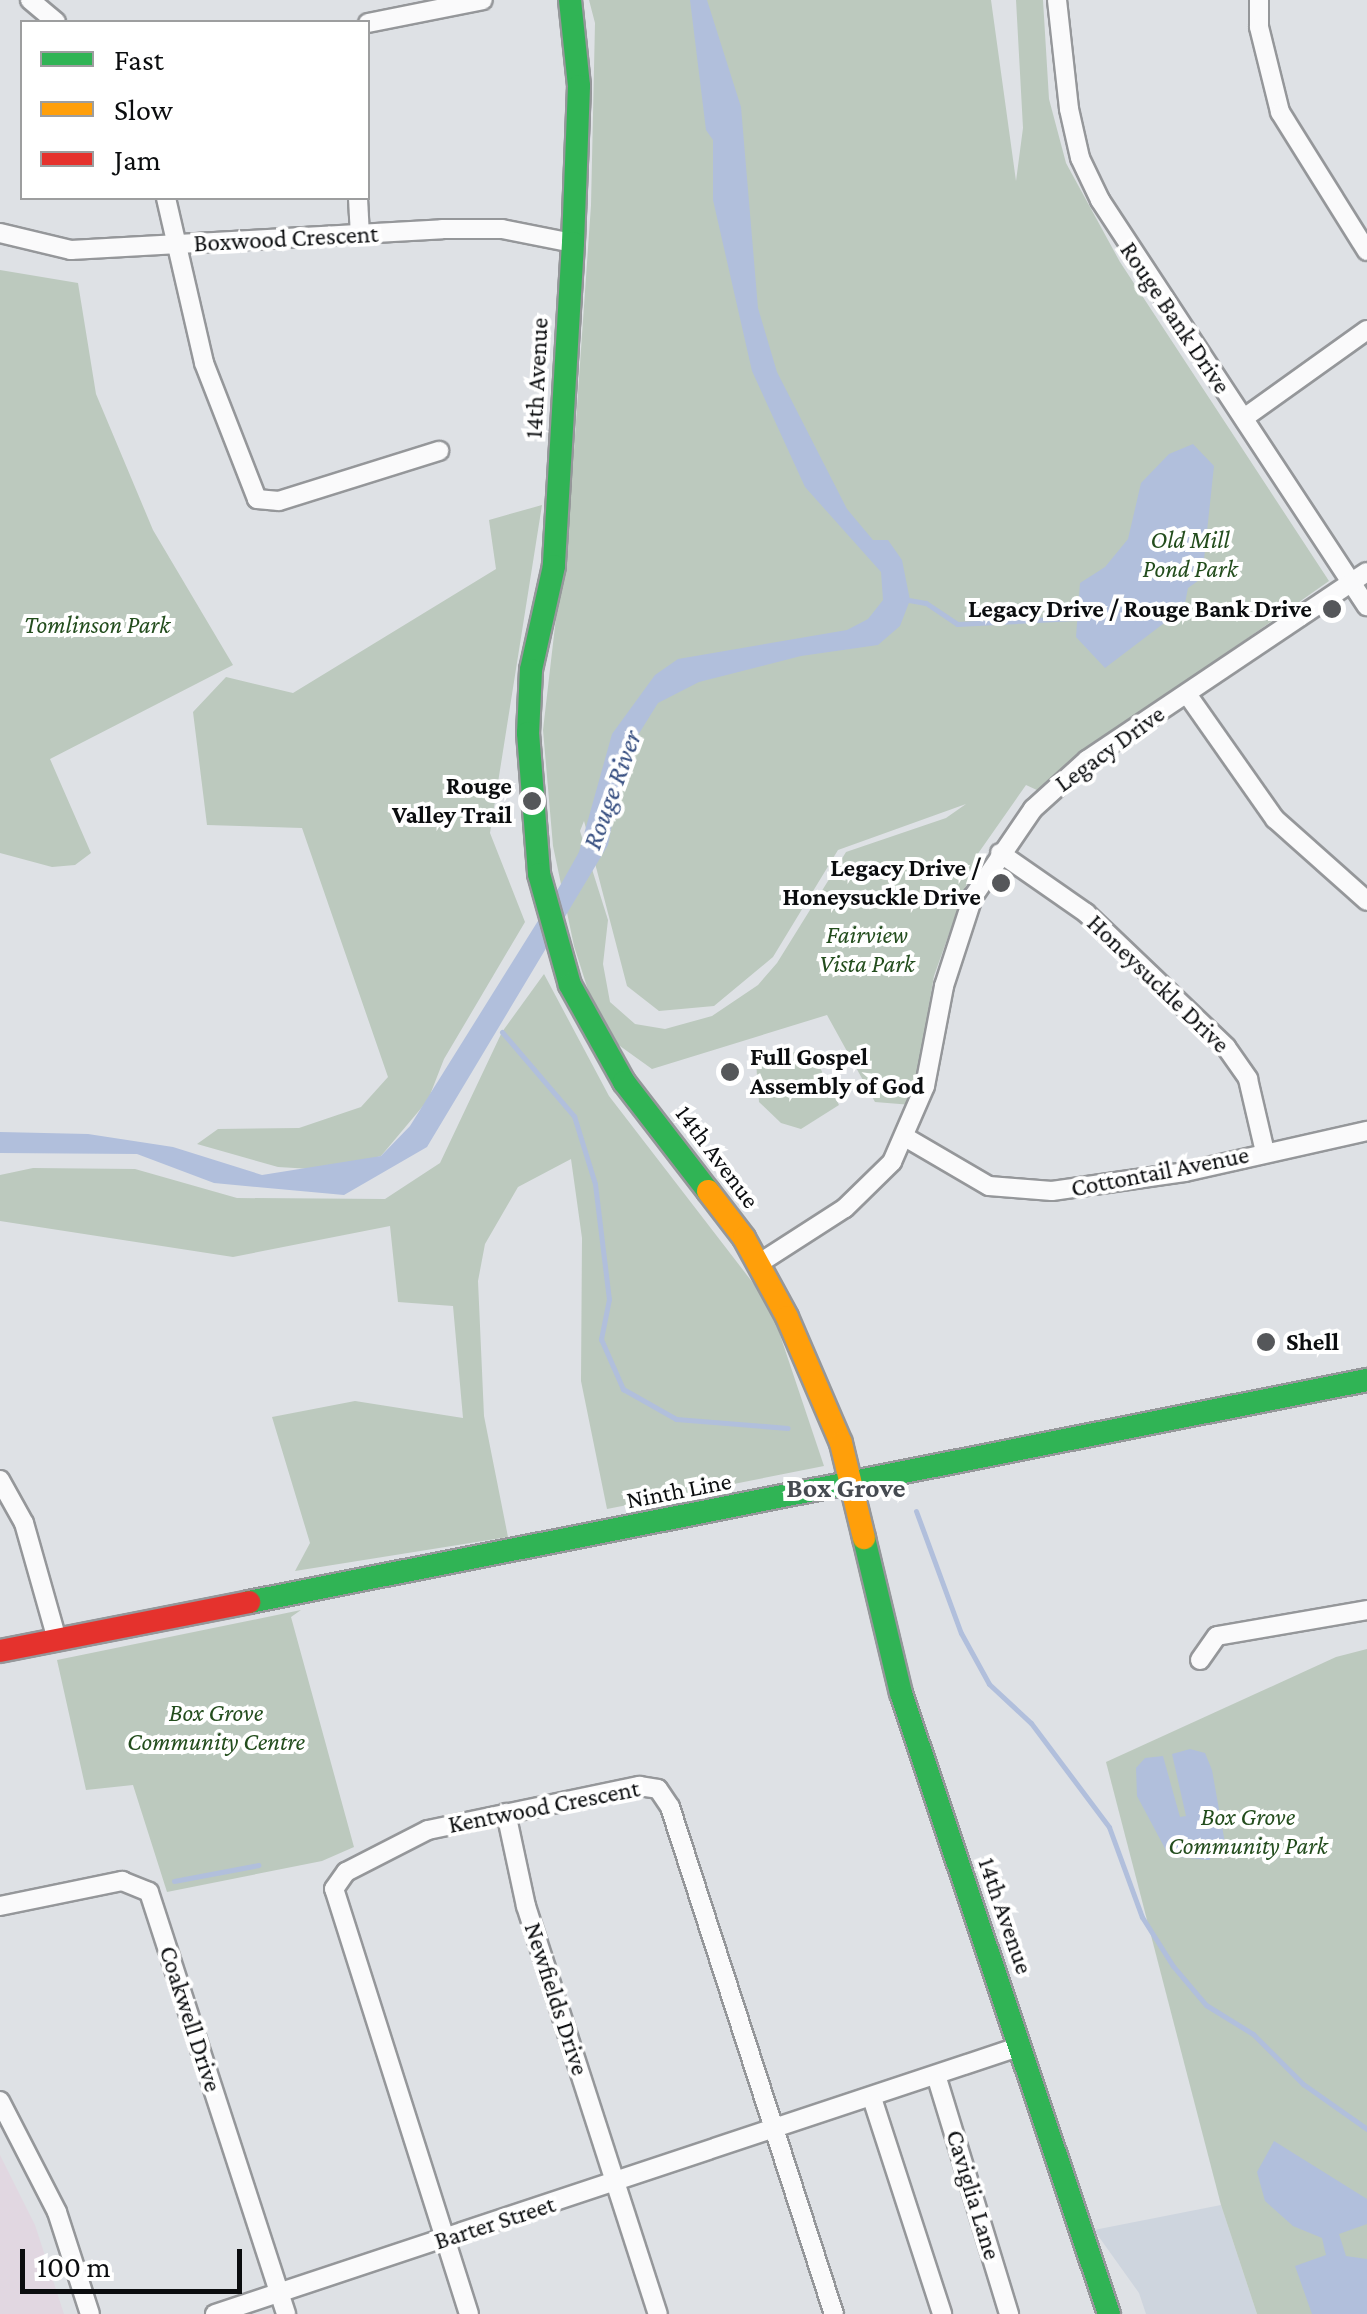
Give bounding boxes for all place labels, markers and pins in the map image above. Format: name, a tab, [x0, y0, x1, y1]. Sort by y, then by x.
place label: Legacy Drive / Rouge Bank Drive	[968, 594, 1312, 624]
marker: Legacy Drive / Rouge Bank Drive	[1321, 598, 1343, 620]
place label: Rouge Valley Trail	[392, 772, 512, 831]
marker: Rouge Valley Trail	[521, 790, 543, 812]
place label: Legacy Drive / Honeysuckle Drive	[782, 854, 981, 913]
marker: Legacy Drive / Honeysuckle Drive	[990, 872, 1012, 894]
place label: Full Gospel Assembly of God	[750, 1043, 925, 1102]
marker: Full Gospel Assembly of God	[719, 1061, 741, 1083]
place label: Shell	[1286, 1327, 1339, 1357]
marker: Shell	[1255, 1331, 1277, 1353]

